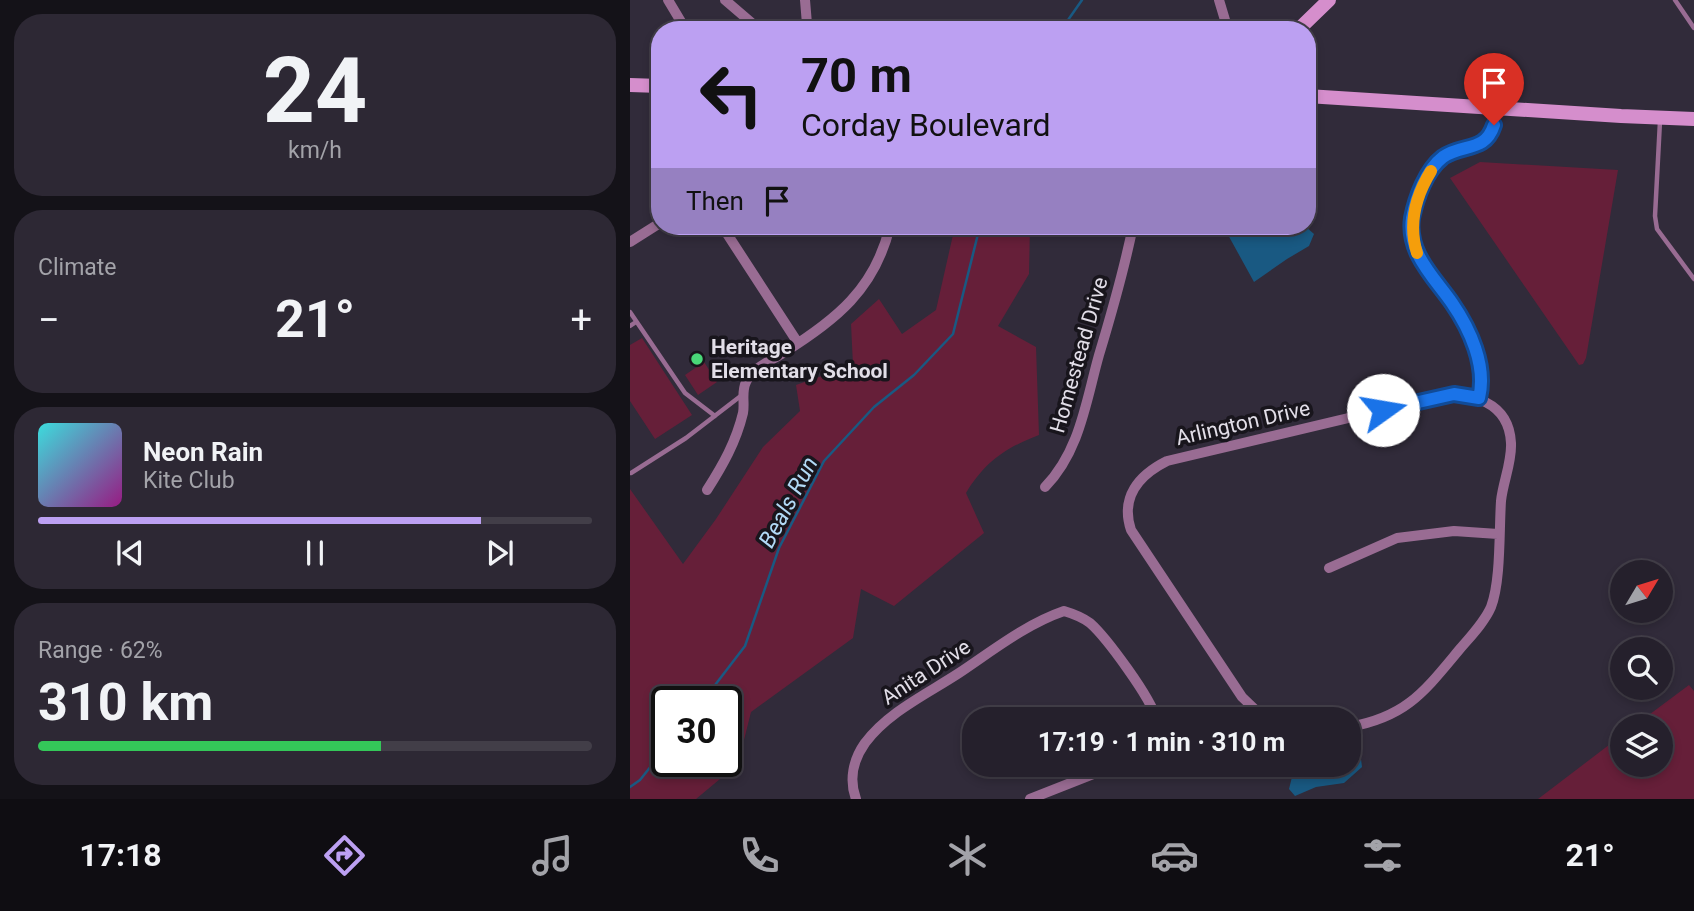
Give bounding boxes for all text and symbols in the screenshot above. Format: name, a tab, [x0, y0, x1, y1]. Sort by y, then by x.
text: 24	[263, 38, 367, 144]
text: 70 m	[801, 47, 912, 104]
icon: left	[686, 49, 777, 140]
pin	[1464, 53, 1524, 125]
icon: arrive	[1475, 64, 1513, 102]
text: Corday Boulevard	[801, 106, 1051, 144]
text: km/h	[288, 137, 342, 164]
icon: arrive	[758, 182, 796, 220]
text: Then	[686, 186, 744, 216]
text: Climate	[38, 254, 117, 281]
street label: Homestead Drive	[1045, 274, 1113, 436]
text: 21°	[275, 289, 355, 350]
text: −	[38, 298, 60, 342]
text: +	[570, 298, 592, 342]
place label: Heritage Elementary School	[711, 335, 888, 383]
marker: Heritage Elementary School	[689, 351, 705, 367]
position arrow	[1346, 373, 1420, 447]
street label: Arlington Drive	[1174, 396, 1312, 450]
text: Neon Rain	[143, 437, 263, 467]
water label: Beals Run	[753, 452, 824, 552]
text: Kite Club	[143, 467, 235, 494]
icon: previous	[111, 534, 149, 572]
icon: pause	[296, 534, 334, 572]
icon: next	[481, 534, 519, 572]
north arrow	[1610, 560, 1673, 623]
map controls	[1610, 560, 1673, 777]
street label: Anita Drive	[877, 634, 975, 710]
text: Range · 62%	[38, 637, 163, 664]
button: search	[1610, 637, 1673, 700]
text: 310 km	[38, 672, 213, 733]
speed limit sign: 30	[651, 686, 742, 777]
button: layers	[1610, 714, 1673, 777]
text: 17:19 · 1 min · 310 m	[1038, 727, 1285, 757]
icon: directions	[320, 831, 369, 880]
icon: music	[528, 831, 577, 880]
icon: phone	[735, 831, 784, 880]
icon: climate	[943, 831, 992, 880]
icon: car	[1150, 831, 1199, 880]
icon: filters	[1358, 831, 1407, 880]
text: 17:18	[79, 836, 162, 874]
text: 21°	[1565, 836, 1615, 874]

